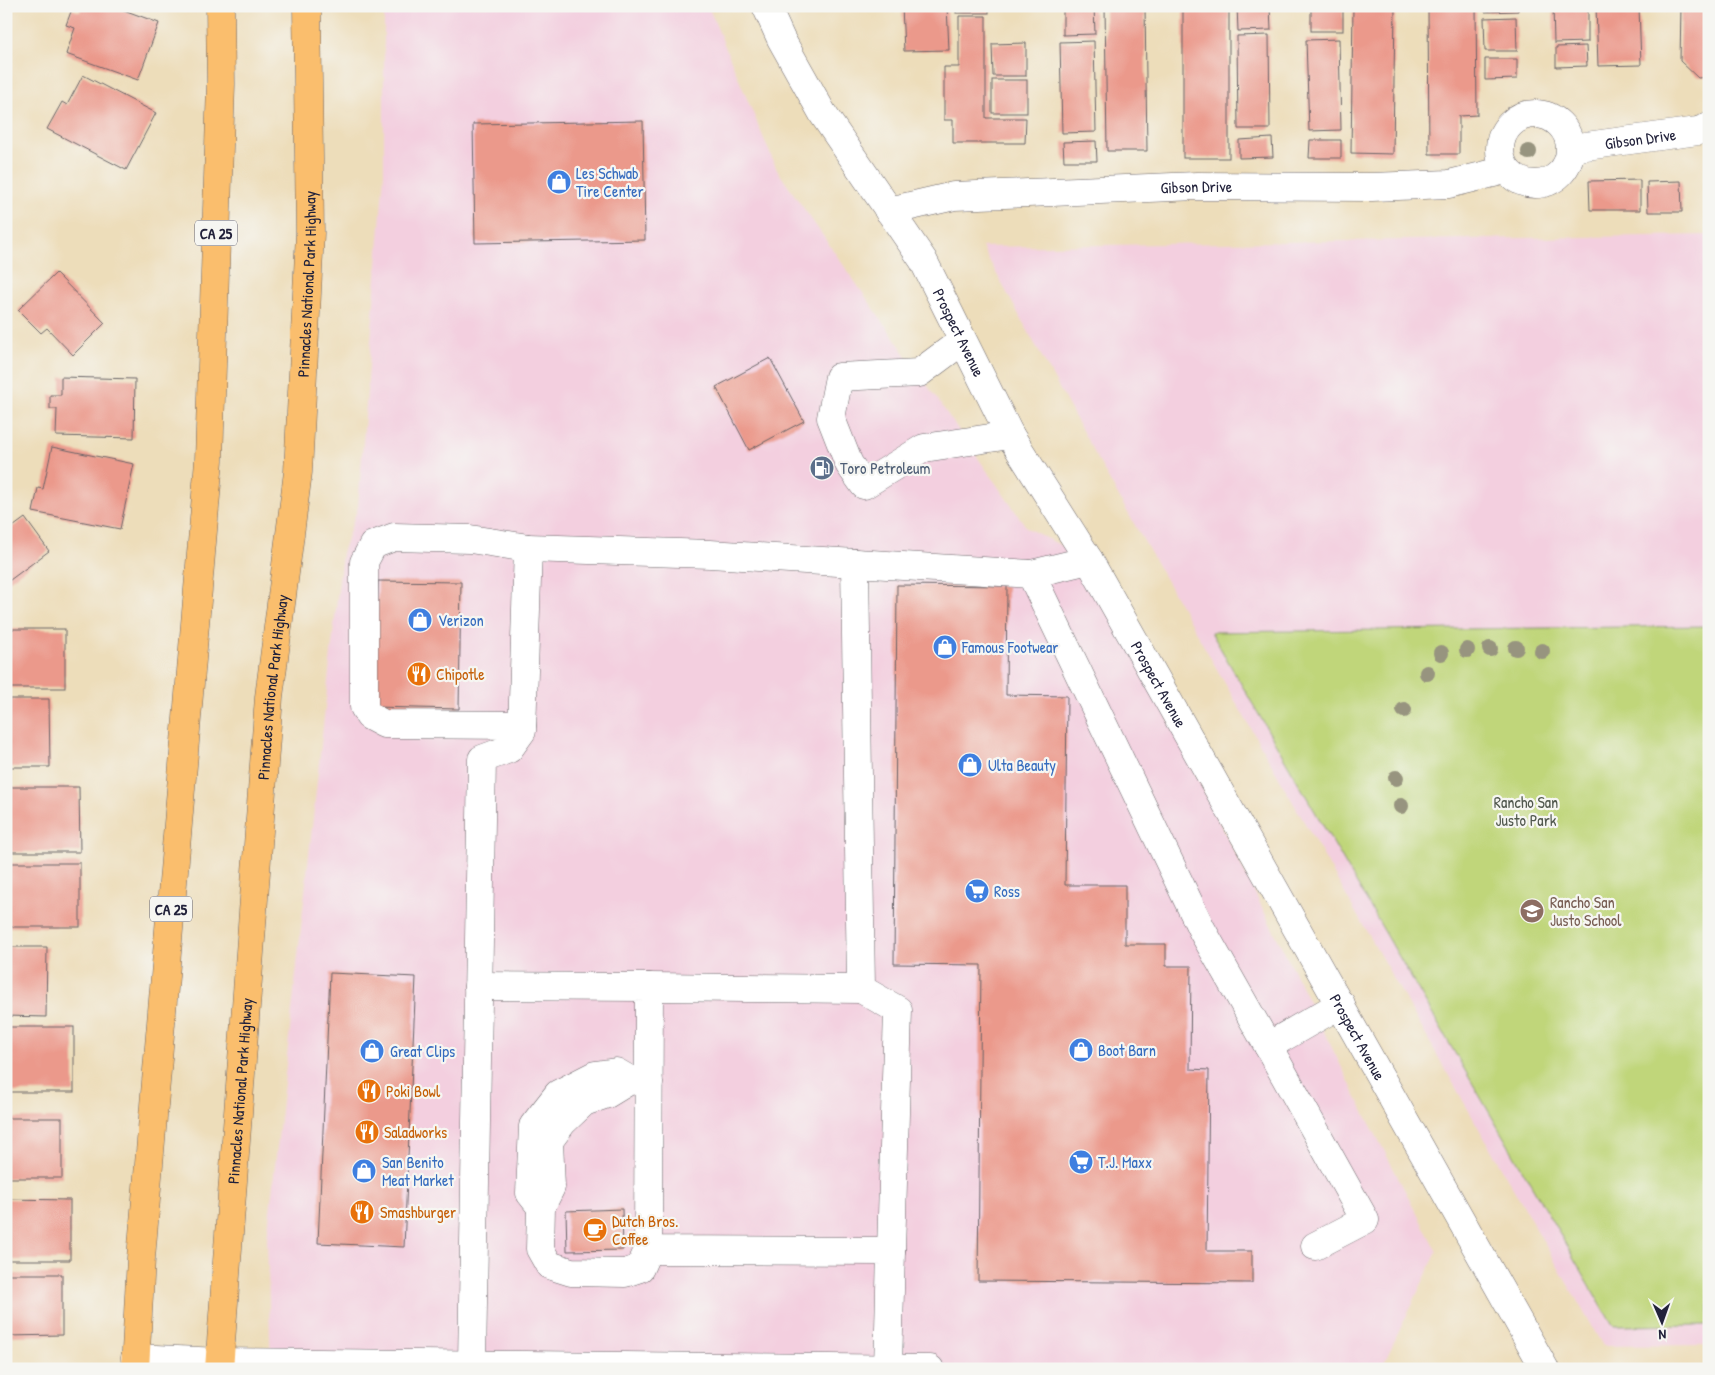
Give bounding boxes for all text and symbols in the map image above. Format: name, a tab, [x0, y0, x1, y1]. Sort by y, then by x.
street label: Gibson Drive	[1603, 123, 1678, 154]
place label: Les Schwab Tire Center	[576, 162, 644, 202]
shop icon: Les Schwab Tire Center	[546, 169, 572, 195]
street label: Gibson Drive	[1160, 175, 1233, 198]
street label: Pinnacles National Park Highway	[292, 190, 321, 378]
road number: CA 25	[195, 220, 237, 246]
street label: Prospect Avenue	[928, 285, 990, 381]
fuel station icon: Toro Petroleum	[809, 455, 835, 481]
place label: Toro Petroleum	[840, 457, 930, 479]
street label: Pinnacles National Park Highway	[252, 593, 293, 781]
shop icon: Verizon	[407, 607, 433, 633]
place label: Verizon	[438, 609, 484, 631]
shop icon: Famous Footwear	[932, 634, 958, 660]
place label: Famous Footwear	[961, 636, 1058, 658]
street label: Prospect Avenue	[1126, 637, 1192, 732]
restaurant icon: Chipotle	[406, 661, 432, 687]
place label: Chipotle	[436, 663, 485, 685]
shop icon: Ulta Beauty	[957, 752, 983, 778]
place label: Ulta Beauty	[988, 754, 1056, 776]
park label: Rancho San Justo Park	[1494, 791, 1558, 831]
supermarket icon: Ross	[964, 878, 990, 904]
place label: Ross	[994, 880, 1020, 902]
place label: Rancho San Justo School	[1550, 891, 1622, 931]
road number: CA 25	[150, 896, 192, 922]
school or university icon: Rancho San Justo School	[1519, 898, 1545, 924]
street label: Prospect Avenue	[1325, 990, 1391, 1085]
street label: Pinnacles National Park Highway	[222, 997, 258, 1185]
shop icon: Boot Barn	[1068, 1037, 1094, 1063]
shop icon: Great Clips	[359, 1038, 385, 1064]
place label: Boot Barn	[1098, 1039, 1156, 1061]
place label: Great Clips	[390, 1040, 455, 1062]
restaurant icon: Poki Bowl	[356, 1078, 382, 1104]
place label: Poki Bowl	[386, 1080, 441, 1102]
restaurant icon: Saladworks	[354, 1119, 380, 1145]
place label: Saladworks	[384, 1121, 447, 1143]
supermarket icon: T.J. Maxx	[1068, 1149, 1094, 1175]
place label: San Benito Meat Market	[382, 1151, 454, 1191]
place label: T.J. Maxx	[1098, 1151, 1152, 1173]
shop icon: San Benito Meat Market	[351, 1158, 377, 1184]
restaurant icon: Smashburger	[349, 1199, 375, 1225]
place label: Smashburger	[380, 1201, 456, 1223]
place label: Dutch Bros. Coffee	[612, 1210, 678, 1250]
cafe icon: Dutch Bros. Coffee	[582, 1217, 608, 1243]
north arrow	[1638, 1298, 1688, 1348]
text: N	[1658, 1326, 1667, 1345]

